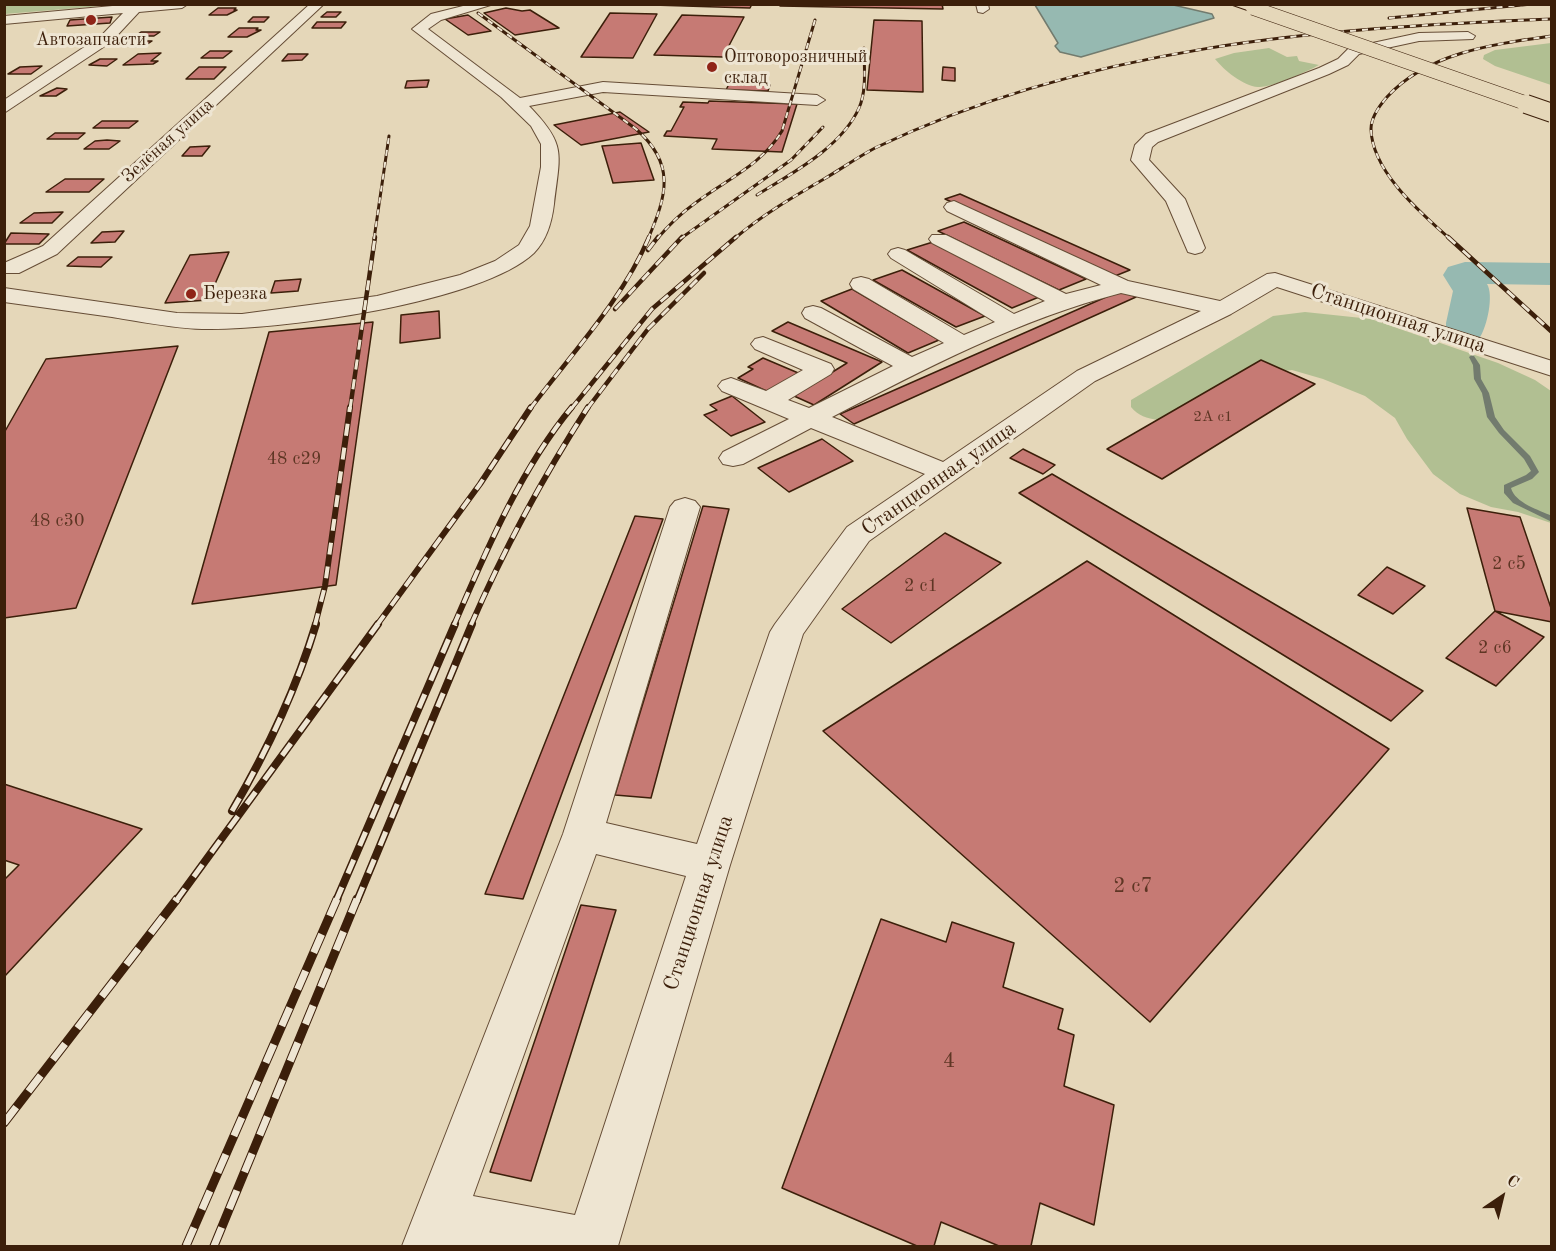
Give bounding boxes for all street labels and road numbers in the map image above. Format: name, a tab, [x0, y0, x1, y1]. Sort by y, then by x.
street label: Зелёная улица	[118, 94, 218, 188]
street label: Станционная улица	[1307, 279, 1489, 359]
street label: Станционная улица	[857, 416, 1021, 542]
street label: Станционная улица	[659, 812, 739, 994]

